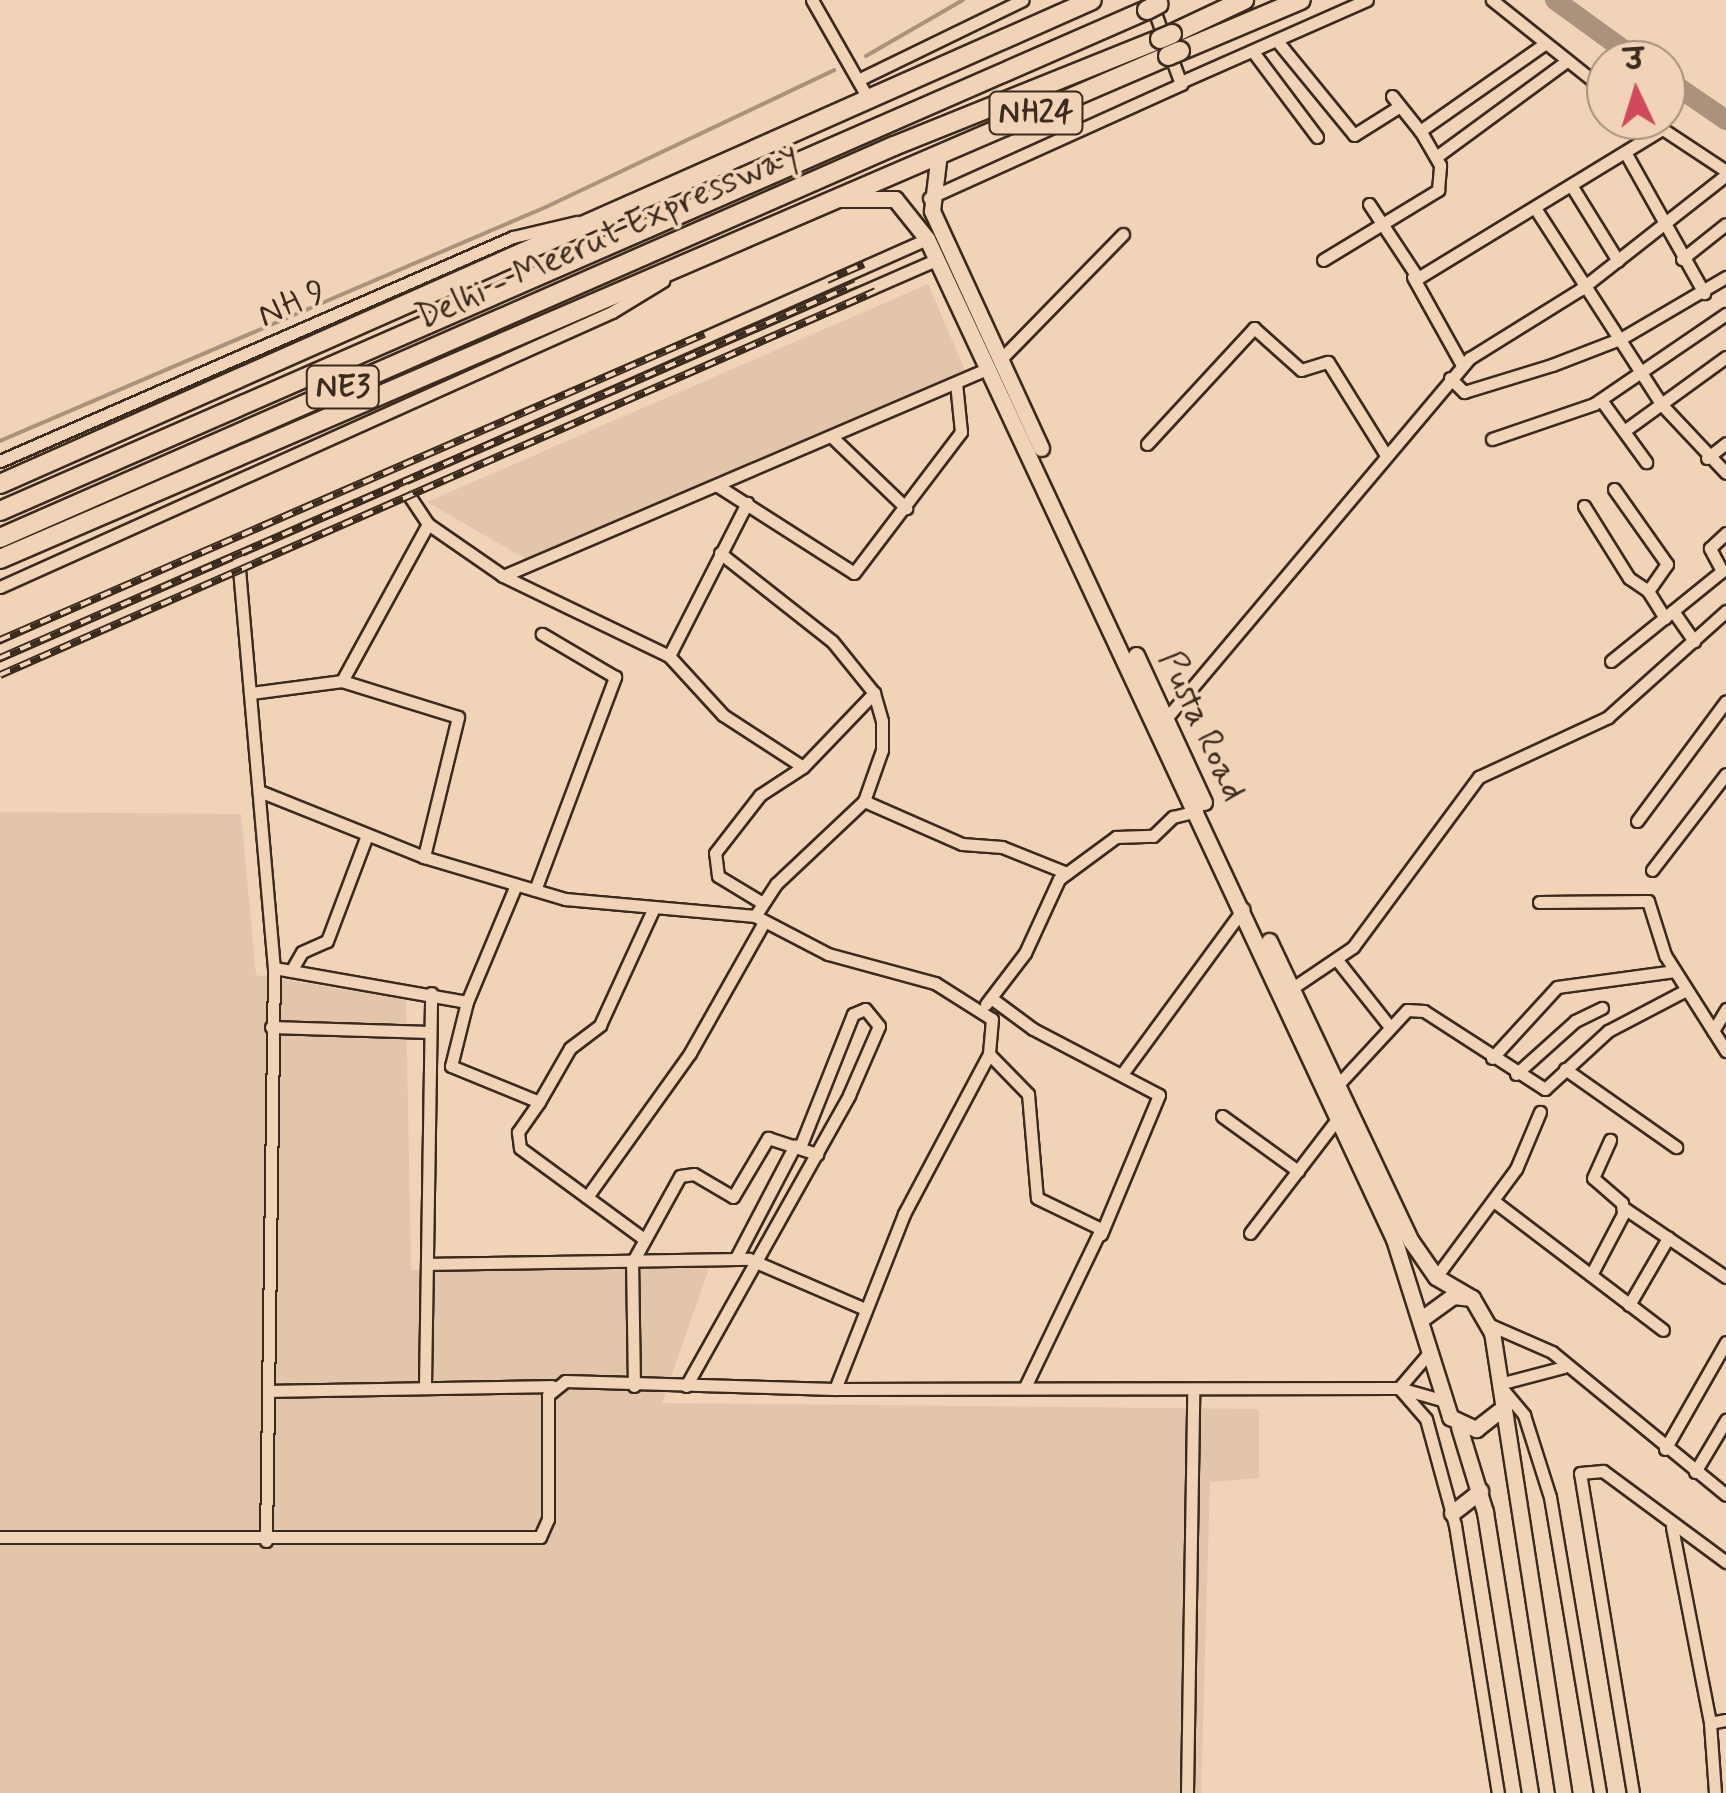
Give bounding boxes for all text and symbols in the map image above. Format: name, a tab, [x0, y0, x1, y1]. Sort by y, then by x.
north arrow	[1586, 40, 1686, 140]
text: उ	[1623, 42, 1645, 81]
road number: NH24	[986, 86, 1086, 140]
street label: Delhi - Meerut Expressway	[410, 133, 804, 339]
street label: NH 9	[251, 271, 333, 337]
road number: NE3	[306, 360, 380, 414]
street label: Pusta Road	[1150, 646, 1254, 806]

